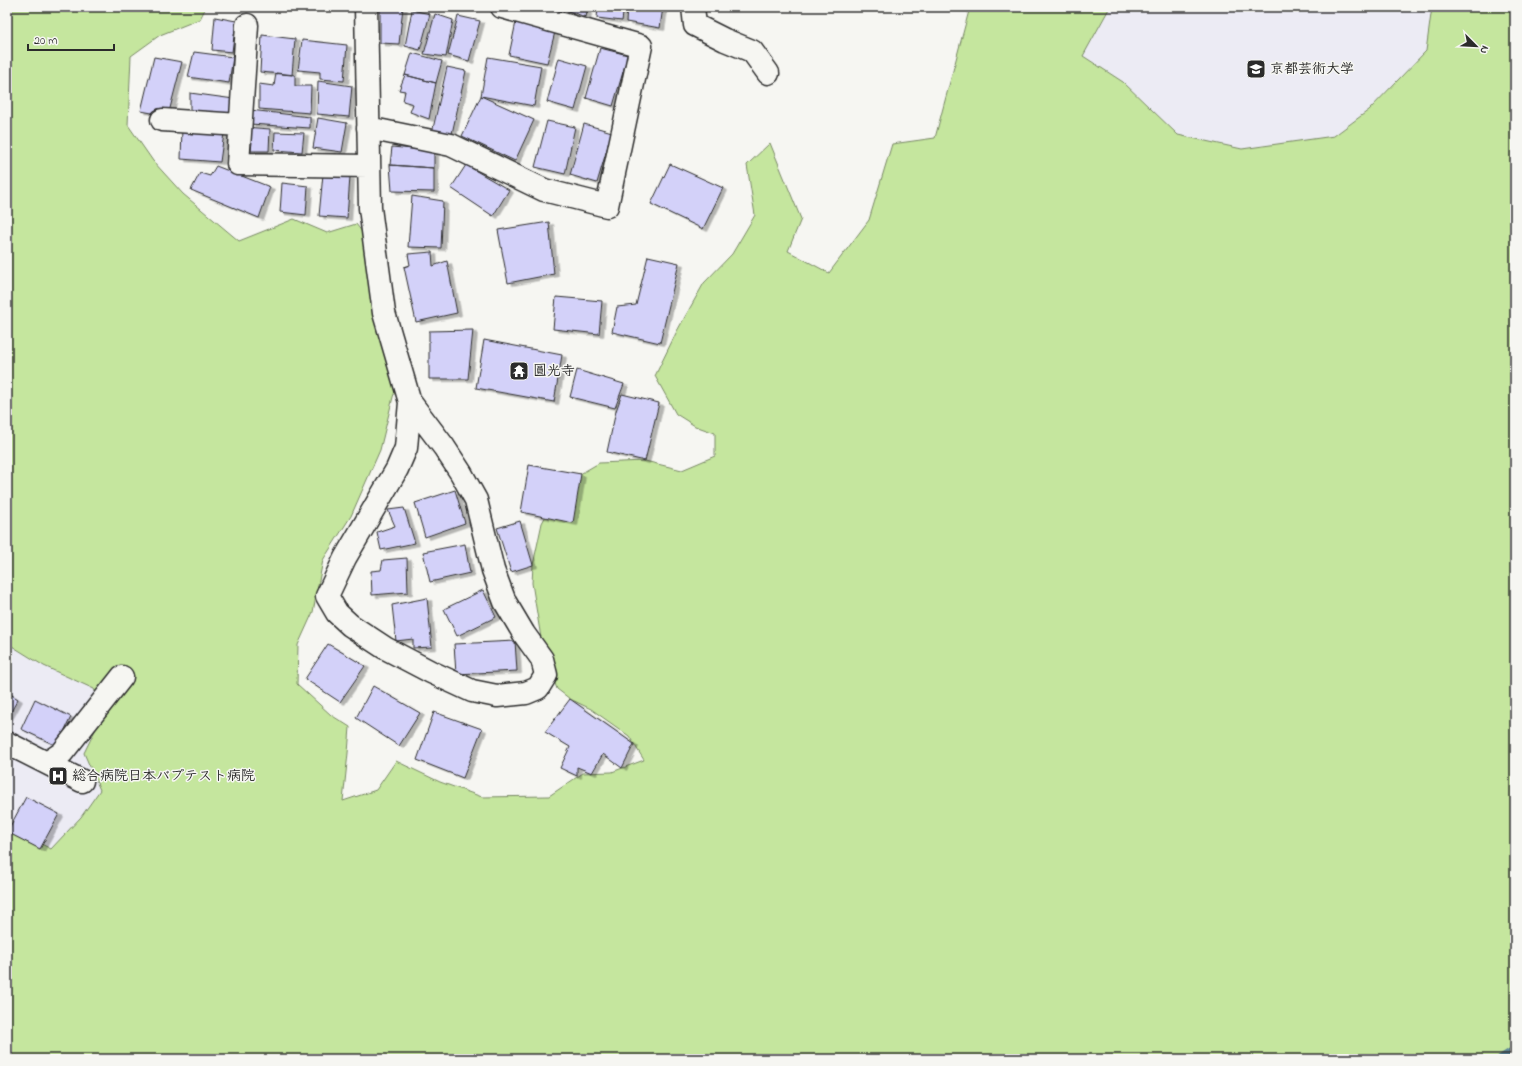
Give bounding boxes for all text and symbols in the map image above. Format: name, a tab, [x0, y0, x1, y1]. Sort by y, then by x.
scale bar	[28, 26, 114, 52]
north arrow	[1456, 26, 1496, 66]
text: 20 m	[34, 32, 57, 50]
text: N	[1475, 43, 1493, 56]
school or university icon: 京都芸術大学	[1245, 58, 1267, 80]
place label: 京都芸術大学	[1270, 59, 1354, 80]
temple icon: 圓光寺	[508, 360, 530, 382]
place label: 圓光寺	[533, 361, 575, 382]
hospital icon: 総合病院日本バプテスト病院	[47, 765, 69, 787]
place label: 総合病院日本バプテスト病院	[72, 766, 255, 787]

